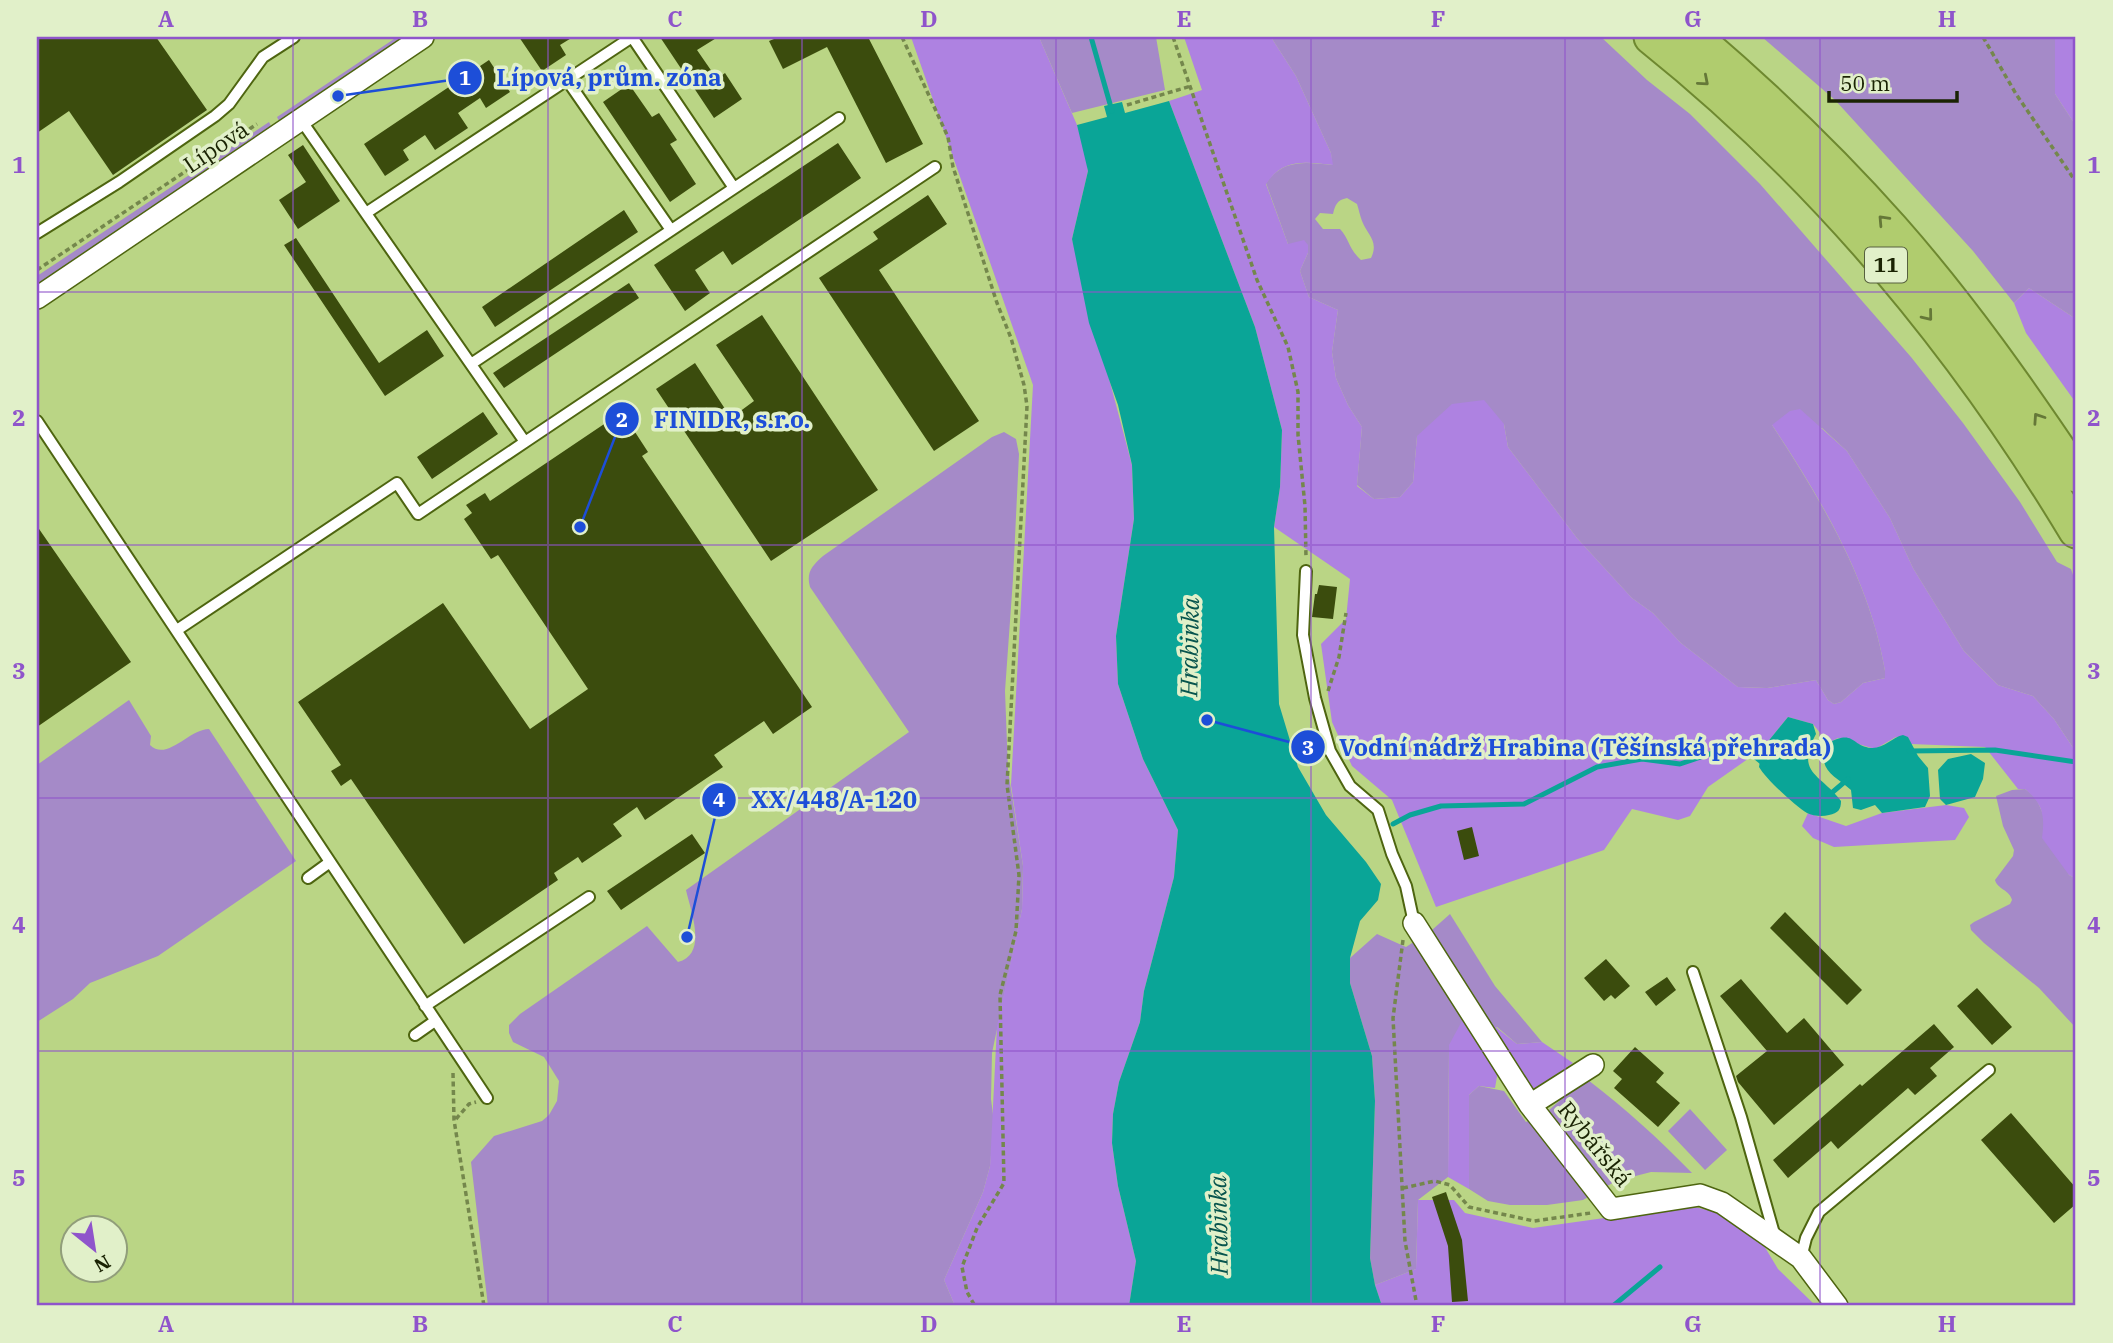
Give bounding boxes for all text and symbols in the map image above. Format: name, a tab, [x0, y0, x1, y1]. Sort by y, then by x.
text: A	[158, 3, 174, 33]
text: B	[412, 3, 428, 33]
text: C	[667, 3, 683, 33]
text: D	[920, 3, 938, 33]
text: E	[1176, 3, 1192, 33]
text: F	[1431, 3, 1445, 33]
text: G	[1684, 3, 1702, 33]
text: H	[1938, 3, 1956, 33]
callout: Lípová, prům. zóna	[447, 55, 736, 100]
scale bar	[1829, 60, 1957, 104]
text: Lípová, prům. zóna	[496, 61, 722, 93]
text: 1	[459, 63, 471, 91]
text: 50 m	[1840, 69, 1890, 97]
one-way arrow	[1695, 73, 1708, 85]
street label: Lípová	[177, 113, 254, 179]
text: 1	[12, 149, 26, 179]
text: 1	[2087, 149, 2101, 179]
one-way arrow	[1879, 215, 1892, 228]
road number: 11	[1865, 247, 1907, 282]
one-way arrow	[1920, 307, 1932, 320]
callout: FINIDR, s.r.o.	[604, 397, 824, 442]
text: 2	[12, 402, 26, 432]
text: 2	[2087, 402, 2101, 432]
text: FINIDR, s.r.o.	[654, 403, 810, 435]
text: 2	[616, 405, 628, 433]
one-way arrow	[2034, 413, 2046, 426]
water label: Hrabinka	[1172, 597, 1206, 698]
text: 3	[12, 655, 26, 685]
text: 3	[2087, 655, 2101, 685]
callout: Vodní nádrž Hrabina (Těšínská přehrada)	[1290, 725, 1846, 770]
text: Vodní nádrž Hrabina (Těšínská přehrada)	[1339, 731, 1831, 763]
text: 3	[1302, 733, 1314, 761]
callout: XX/448/A-120	[702, 777, 931, 822]
text: XX/448/A-120	[751, 783, 917, 815]
text: 4	[713, 785, 725, 813]
text: 4	[12, 909, 26, 939]
text: 4	[2087, 909, 2101, 939]
street label: Rybářská	[1552, 1094, 1639, 1192]
text: 5	[12, 1162, 26, 1192]
text: 5	[2087, 1162, 2101, 1192]
water label: Hrabinka	[1201, 1175, 1235, 1276]
north arrow	[60, 1214, 130, 1284]
text: N	[90, 1250, 115, 1278]
text: A	[158, 1308, 174, 1338]
text: B	[412, 1308, 428, 1338]
text: C	[667, 1308, 683, 1338]
text: D	[920, 1308, 938, 1338]
text: E	[1176, 1308, 1192, 1338]
text: F	[1431, 1308, 1445, 1338]
text: G	[1684, 1308, 1702, 1338]
text: H	[1938, 1308, 1956, 1338]

